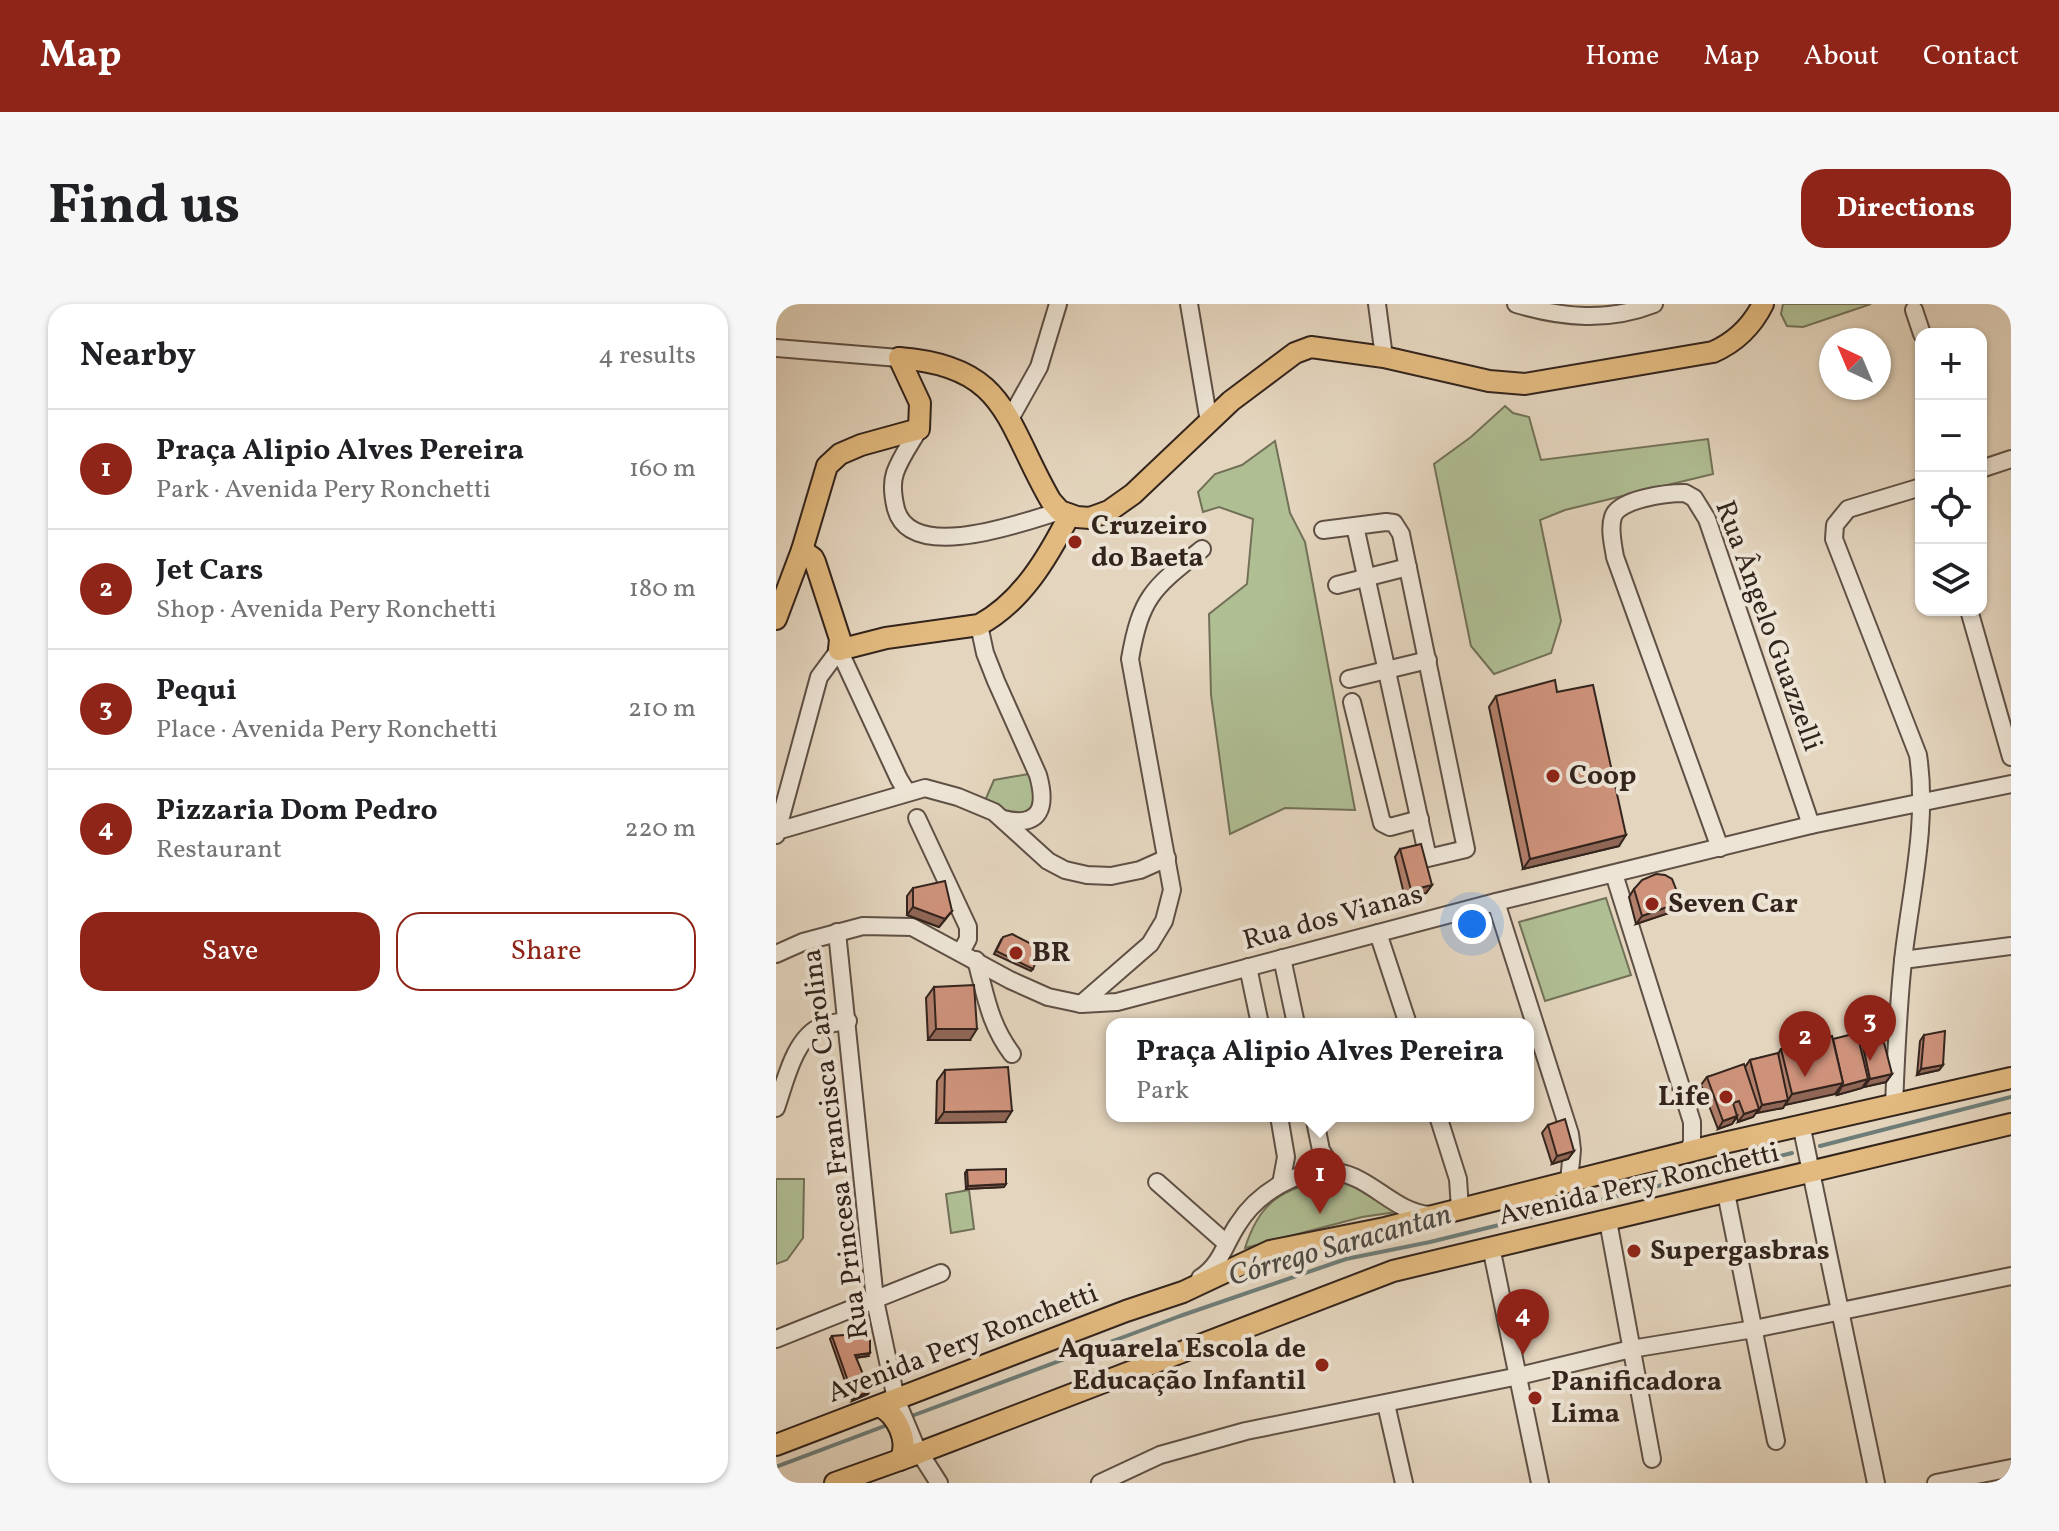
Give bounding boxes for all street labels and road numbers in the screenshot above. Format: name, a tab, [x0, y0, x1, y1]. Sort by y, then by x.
street label: Rua Ângelo Guazzelli	[1705, 495, 1831, 757]
street label: Rua dos Vianas	[1239, 875, 1427, 961]
street label: Rua Princesa Francisca Carolina	[793, 946, 879, 1342]
street label: Avenida Pery Ronchetti	[1495, 1134, 1783, 1236]
street label: Avenida Pery Ronchetti	[822, 1274, 1104, 1414]

